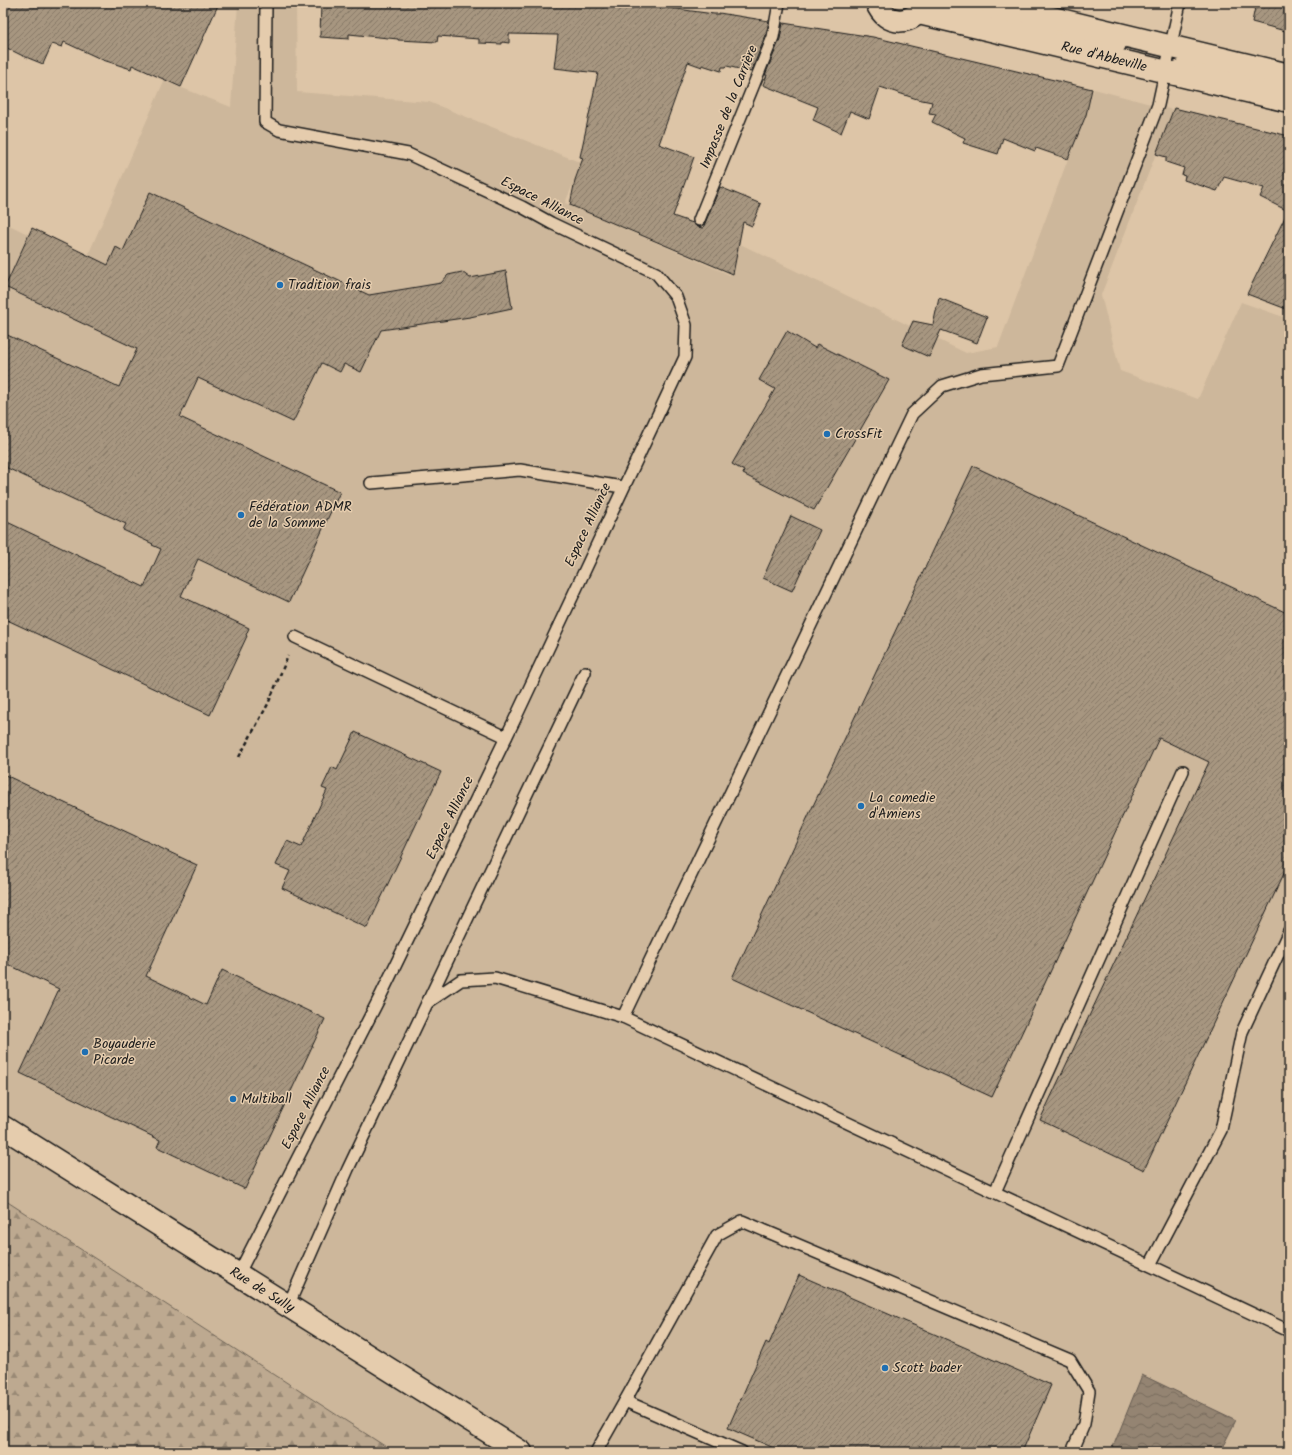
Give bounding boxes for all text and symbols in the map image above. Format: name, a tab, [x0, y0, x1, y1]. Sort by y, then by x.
street label: Rue d'Abbeville	[1059, 36, 1150, 78]
street label: Impasse de la Carrière	[694, 41, 764, 172]
street label: Espace Alliance	[497, 171, 588, 232]
place label: Tradition frais	[288, 274, 371, 296]
marker: Tradition frais	[275, 280, 285, 290]
place label: CrossFit	[835, 423, 883, 445]
marker: CrossFit	[822, 429, 832, 439]
street label: Espace Alliance	[559, 479, 617, 571]
place label: Fédération ADMR de la Somme	[249, 496, 352, 534]
marker: Fédération ADMR de la Somme	[236, 510, 246, 520]
street label: Espace Alliance	[420, 772, 480, 864]
place label: La comedie d'Amiens	[869, 787, 936, 825]
marker: La comedie d'Amiens	[856, 801, 866, 811]
place label: Boyauderie Picarde	[93, 1033, 156, 1071]
marker: Boyauderie Picarde	[80, 1047, 90, 1057]
street label: Espace Alliance	[276, 1062, 337, 1153]
place label: Multiball	[241, 1088, 292, 1110]
marker: Multiball	[228, 1094, 238, 1104]
street label: Rue de Sully	[225, 1261, 299, 1319]
place label: Scott bader	[893, 1357, 963, 1379]
marker: Scott bader	[880, 1363, 890, 1373]

